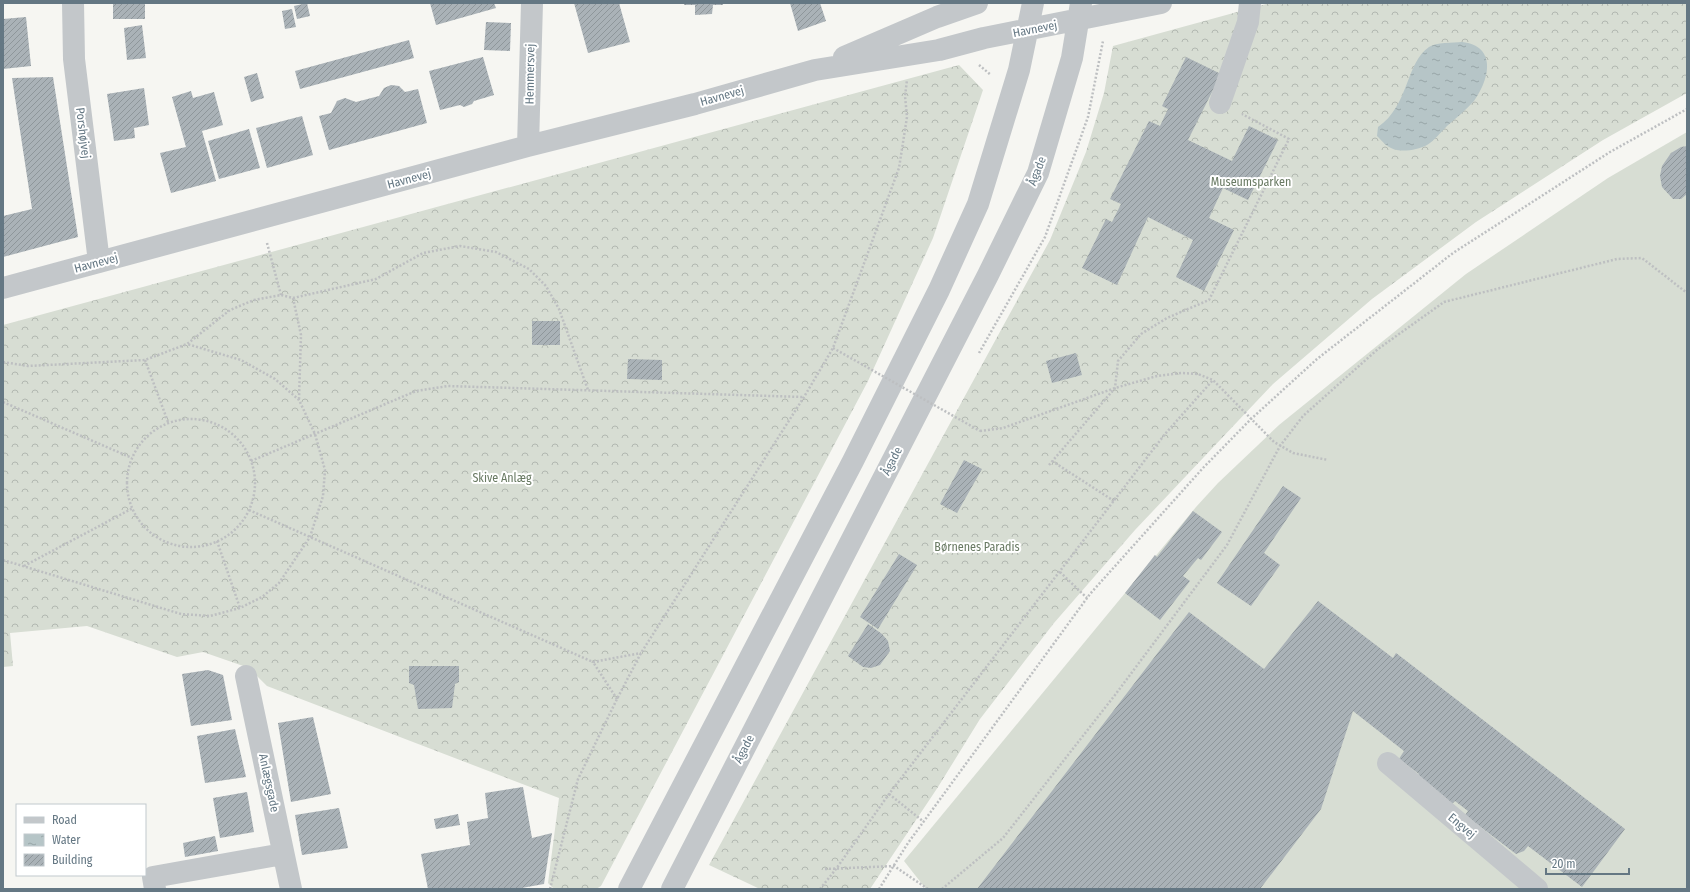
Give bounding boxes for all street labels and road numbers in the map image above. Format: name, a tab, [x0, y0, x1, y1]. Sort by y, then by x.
street label: Havnevej	[1012, 18, 1058, 40]
street label: Hemmersvej	[522, 43, 538, 105]
street label: Havnevej	[699, 83, 745, 109]
street label: Porshøjvej	[73, 107, 93, 159]
street label: Ågade	[1023, 154, 1049, 187]
street label: Havnevej	[386, 166, 432, 192]
street label: Havnevej	[73, 250, 119, 276]
street label: Ågade	[877, 444, 905, 478]
street label: Ågade	[729, 732, 757, 766]
street label: Anlægsgade	[256, 753, 282, 814]
street label: Engvej	[1445, 810, 1479, 842]

